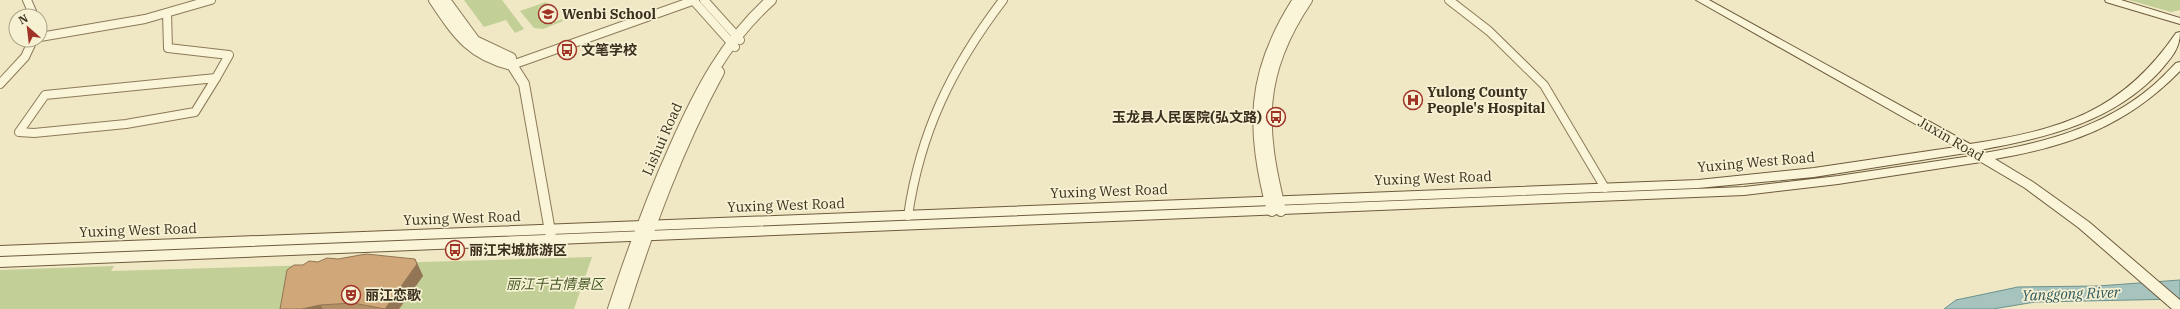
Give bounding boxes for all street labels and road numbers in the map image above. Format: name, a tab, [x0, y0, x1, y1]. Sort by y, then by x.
street label: Lishui Road	[638, 99, 686, 178]
street label: Juxin Road	[1915, 113, 1987, 165]
street label: Yuxing West Road	[1697, 148, 1816, 176]
street label: Yuxing West Road	[1374, 167, 1493, 189]
street label: Yuxing West Road	[1050, 180, 1169, 202]
street label: Yuxing West Road	[727, 194, 846, 216]
street label: Yuxing West Road	[403, 207, 522, 229]
street label: Yuxing West Road	[79, 219, 198, 241]

